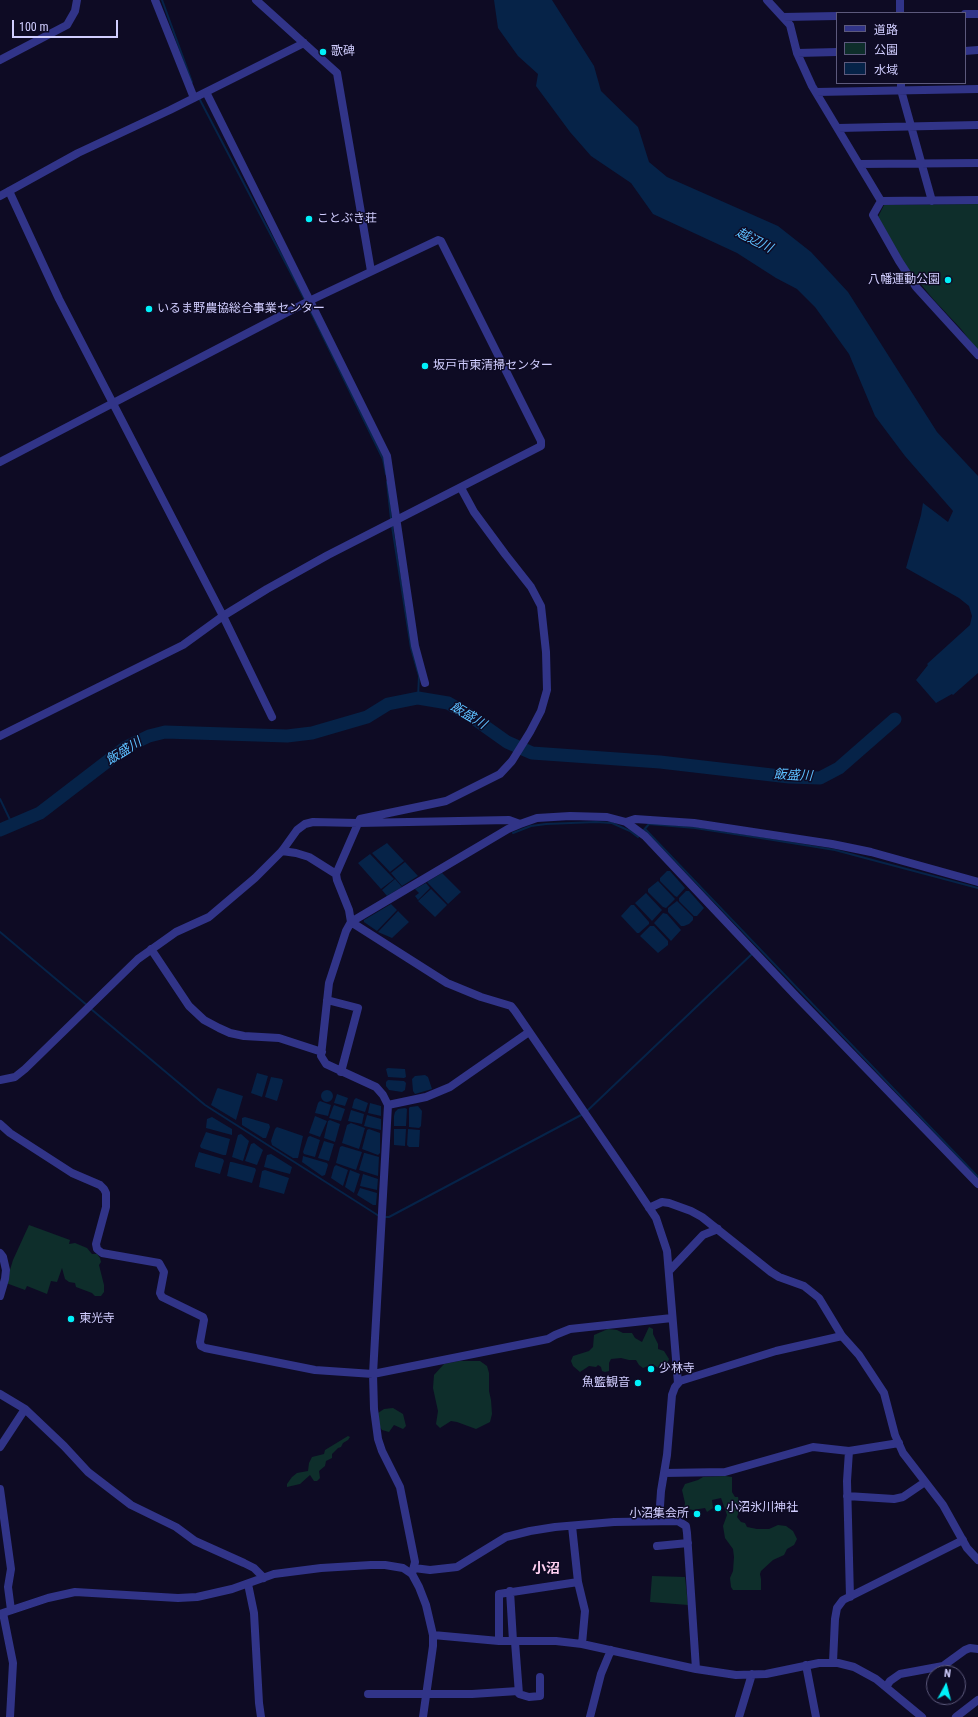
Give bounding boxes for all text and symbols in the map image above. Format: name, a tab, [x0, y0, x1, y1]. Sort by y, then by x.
scale bar	[14, 12, 120, 38]
legend	[836, 12, 966, 84]
text: 100 m	[19, 20, 49, 34]
text: 道路	[874, 23, 898, 37]
text: 公園	[874, 43, 898, 57]
place label: 歌碑	[331, 45, 355, 59]
marker: 歌碑	[318, 47, 328, 57]
text: 水域	[874, 63, 898, 77]
place label: ことぶき荘	[317, 212, 377, 226]
marker: ことぶき荘	[304, 214, 314, 224]
water label: 越辺川	[733, 225, 775, 257]
place label: 八幡運動公園	[868, 273, 940, 287]
marker: 八幡運動公園	[943, 275, 953, 285]
place label: いるま野農協総合事業センター	[157, 302, 325, 316]
marker: いるま野農協総合事業センター	[144, 304, 154, 314]
place label: 坂戸市東清掃センター	[433, 359, 553, 373]
marker: 坂戸市東清掃センター	[420, 361, 430, 371]
water label: 飯盛川	[447, 699, 489, 733]
water label: 飯盛川	[103, 735, 145, 769]
water label: 飯盛川	[773, 767, 813, 785]
place label: 東光寺	[79, 1312, 115, 1326]
marker: 東光寺	[66, 1314, 76, 1324]
place label: 少林寺	[659, 1362, 695, 1376]
marker: 少林寺	[646, 1364, 656, 1374]
place label: 魚籃観音	[582, 1376, 630, 1390]
marker: 魚籃観音	[633, 1378, 643, 1388]
place label: 小沼氷川神社	[726, 1501, 798, 1515]
marker: 小沼氷川神社	[713, 1503, 723, 1513]
place label: 小沼集会所	[629, 1507, 689, 1521]
marker: 小沼集会所	[692, 1509, 702, 1519]
district label: 小沼	[532, 1561, 560, 1577]
north arrow	[926, 1665, 966, 1705]
text: N	[943, 1667, 952, 1680]

